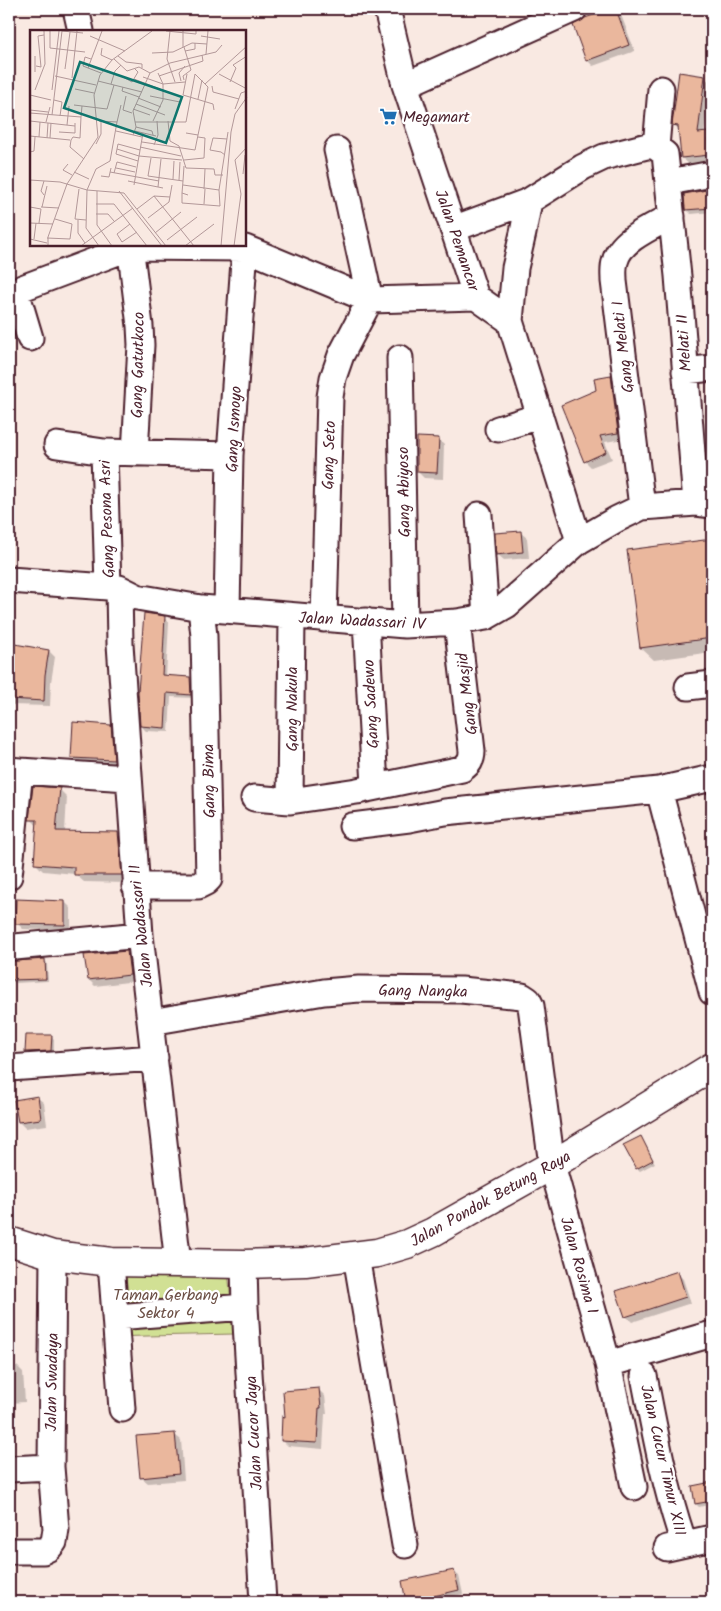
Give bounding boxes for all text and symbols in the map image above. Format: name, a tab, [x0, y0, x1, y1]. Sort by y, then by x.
inset map	[30, 30, 246, 246]
place label: Megamart	[403, 105, 470, 130]
supermarket icon: Megamart	[379, 106, 399, 126]
street label: Jalan Pemancar	[428, 186, 486, 296]
street label: Gang Melati I	[605, 299, 642, 394]
street label: Gang Gatutkoco	[125, 312, 152, 418]
street label: Melati II	[670, 313, 699, 372]
street label: Gang Ismoyo	[220, 385, 249, 473]
street label: Gang Seto	[316, 420, 343, 490]
street label: Gang Abiyoso	[391, 446, 418, 537]
street label: Gang Pesona Asri	[93, 458, 122, 578]
street label: Jalan Wadassari IV	[298, 606, 427, 637]
street label: Gang Masjid	[450, 650, 485, 736]
street label: Gang Sadewo	[357, 659, 386, 749]
street label: Gang Nakula	[280, 667, 305, 751]
street label: Gang Bima	[196, 744, 223, 818]
street label: Jalan Wadassari II	[123, 863, 160, 989]
street label: Gang Nangka	[378, 978, 468, 1005]
street label: Jalan Pondok Betung Raya	[406, 1145, 576, 1254]
street label: Jalan Rosima I	[553, 1214, 604, 1317]
park label: Taman Gerbang Sektor 4	[113, 1283, 219, 1326]
street label: Jalan Swadaya	[39, 1333, 66, 1432]
street label: Jalan Cucor Jaya	[239, 1375, 270, 1491]
street label: Jalan Cucur Timur XIII	[633, 1382, 692, 1538]

